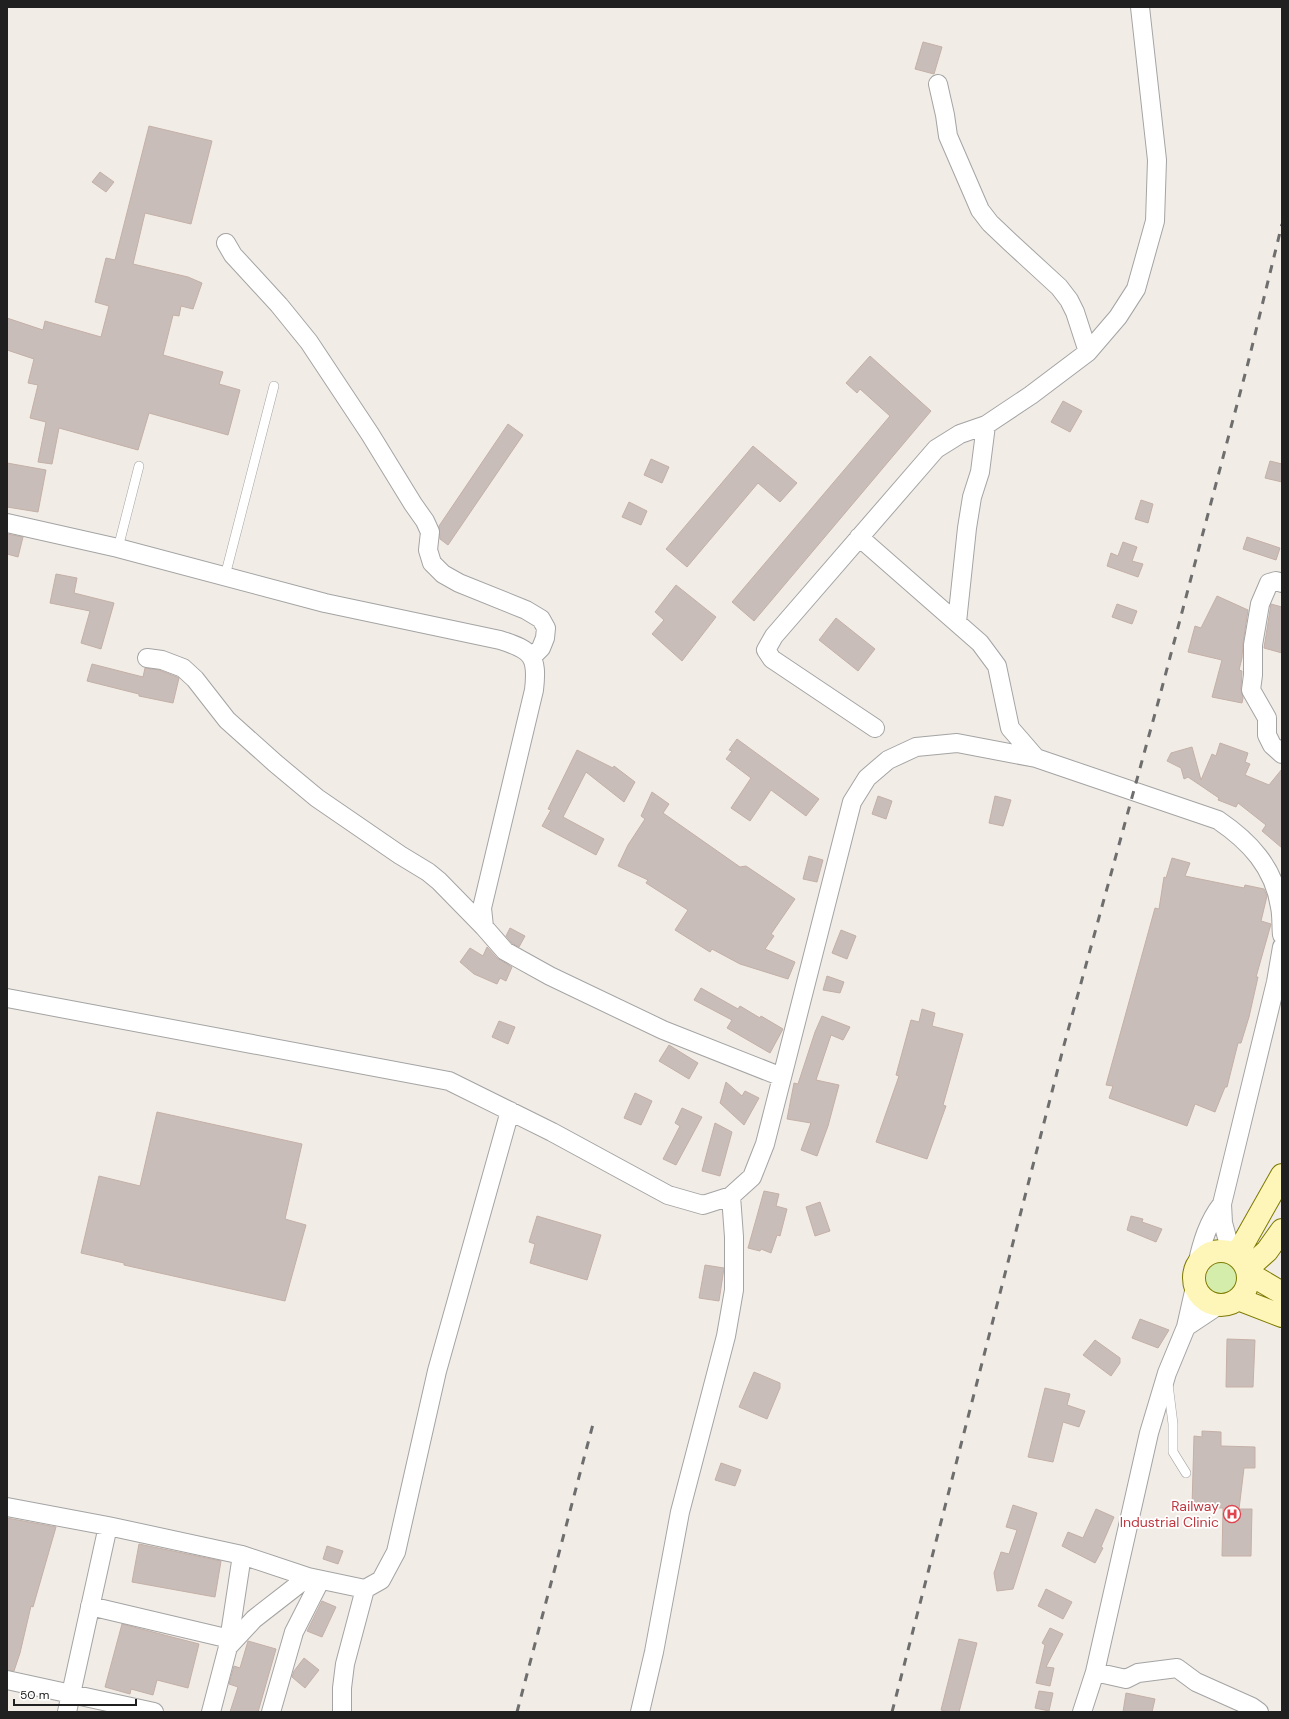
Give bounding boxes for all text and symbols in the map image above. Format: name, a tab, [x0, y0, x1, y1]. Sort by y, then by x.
place label: Railway Industrial Clinic	[1120, 1497, 1219, 1531]
hospital icon: Railway Industrial Clinic	[1222, 1504, 1242, 1524]
scale bar	[14, 1681, 136, 1707]
text: 50 m	[20, 1687, 49, 1703]

